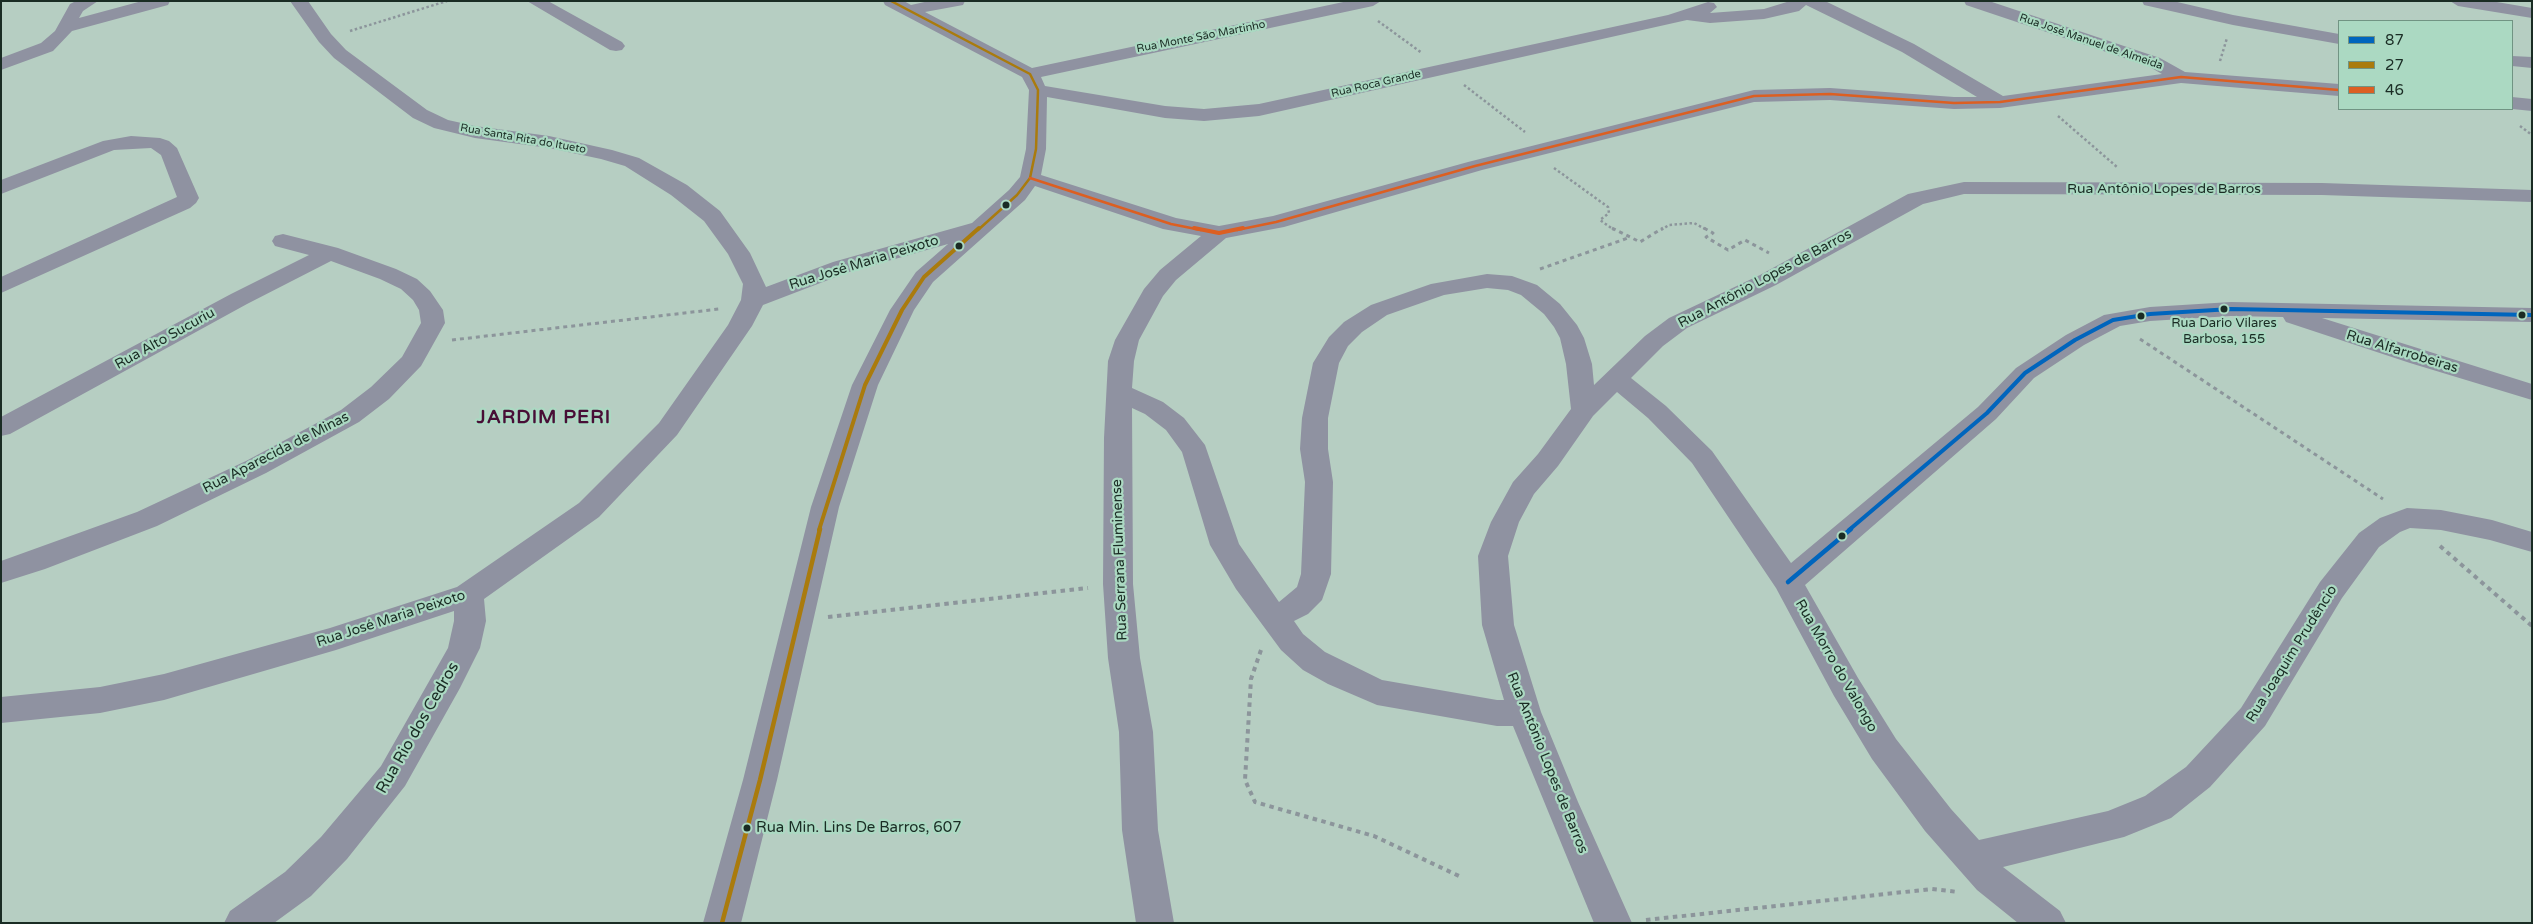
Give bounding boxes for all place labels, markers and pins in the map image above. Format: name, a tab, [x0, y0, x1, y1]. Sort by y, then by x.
unlabelled marker	[1001, 200, 1011, 210]
unlabelled marker	[954, 241, 964, 251]
marker: Rua Dario Vilares Barbosa, 155	[2219, 304, 2229, 314]
unlabelled marker	[2517, 310, 2527, 320]
unlabelled marker	[2136, 311, 2146, 321]
place label: Rua Dario Vilares Barbosa, 155	[2171, 316, 2277, 347]
unlabelled marker	[1837, 531, 1847, 541]
place label: Rua Min. Lins De Barros, 607	[756, 819, 962, 837]
marker: Rua Min. Lins De Barros, 607	[742, 823, 752, 833]

